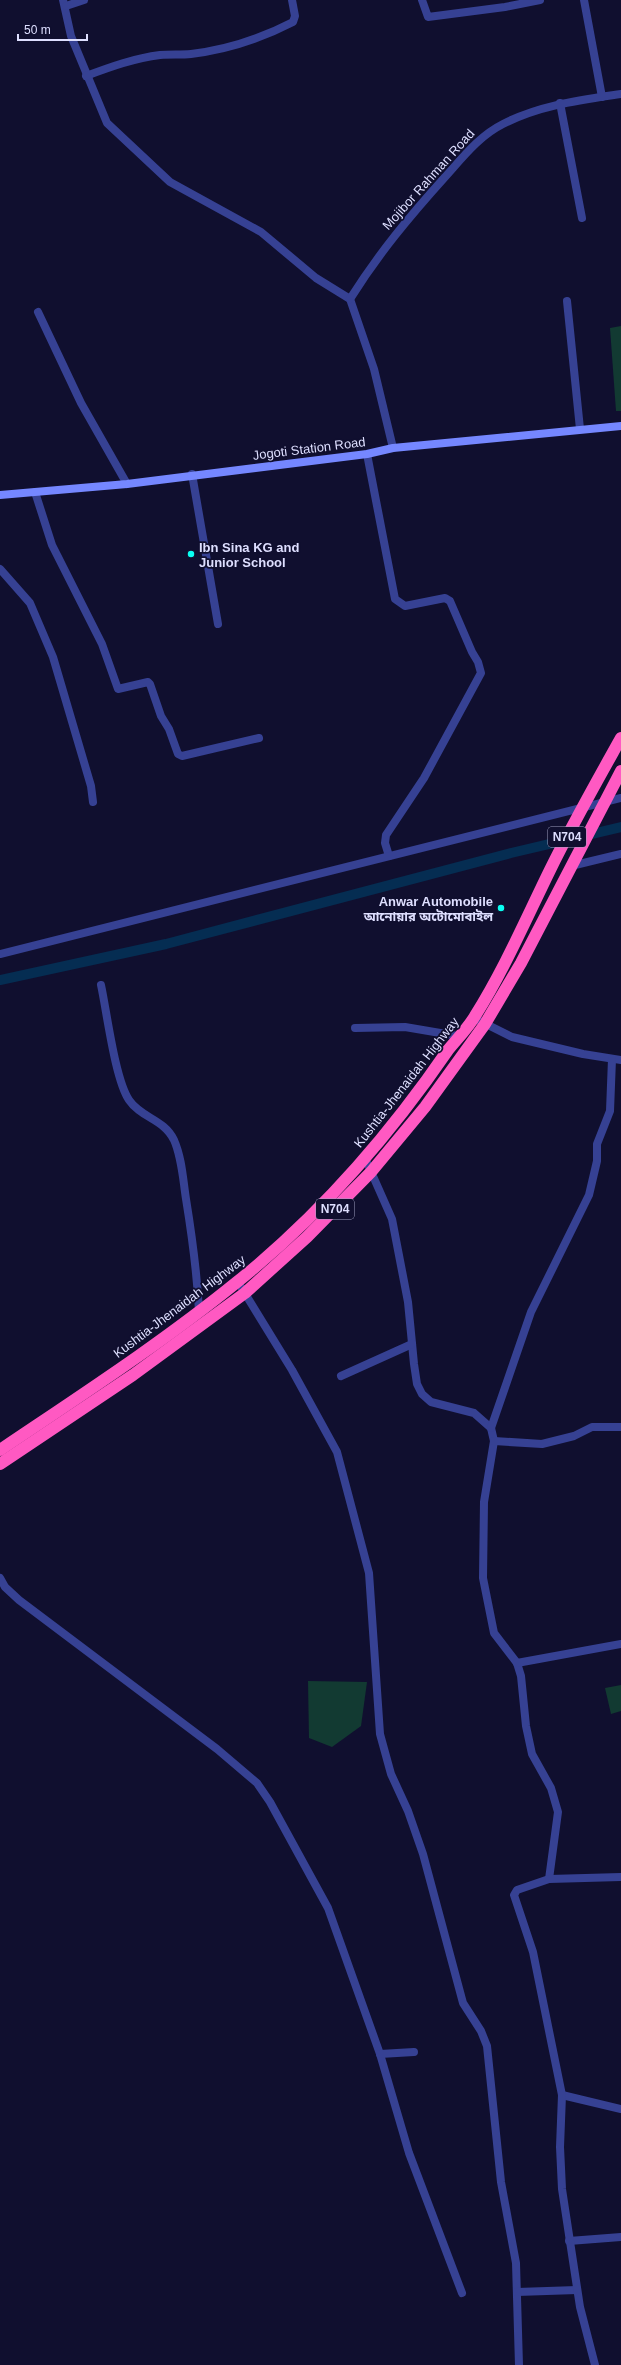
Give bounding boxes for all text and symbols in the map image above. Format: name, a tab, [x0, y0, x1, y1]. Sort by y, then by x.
scale bar	[18, 16, 87, 42]
text: 50 m	[24, 23, 51, 37]
street label: Mojibor Rahman Road	[379, 126, 477, 233]
street label: Jogoti Station Road	[252, 434, 366, 463]
place label: Ibn Sina KG and Junior School	[199, 540, 299, 570]
marker: Ibn Sina KG and Junior School	[186, 549, 196, 559]
road number: N704	[548, 827, 586, 847]
place label: Anwar Automobile আনোয়ার অটোমোবাইল	[363, 894, 493, 924]
marker: Anwar Automobile আনোয়ার অটোমোবাইল	[496, 903, 506, 913]
street label: Kushtia-Jhenaidah Highway	[351, 1014, 462, 1150]
road number: N704	[316, 1199, 354, 1219]
street label: Kushtia-Jhenaidah Highway	[110, 1252, 249, 1361]

